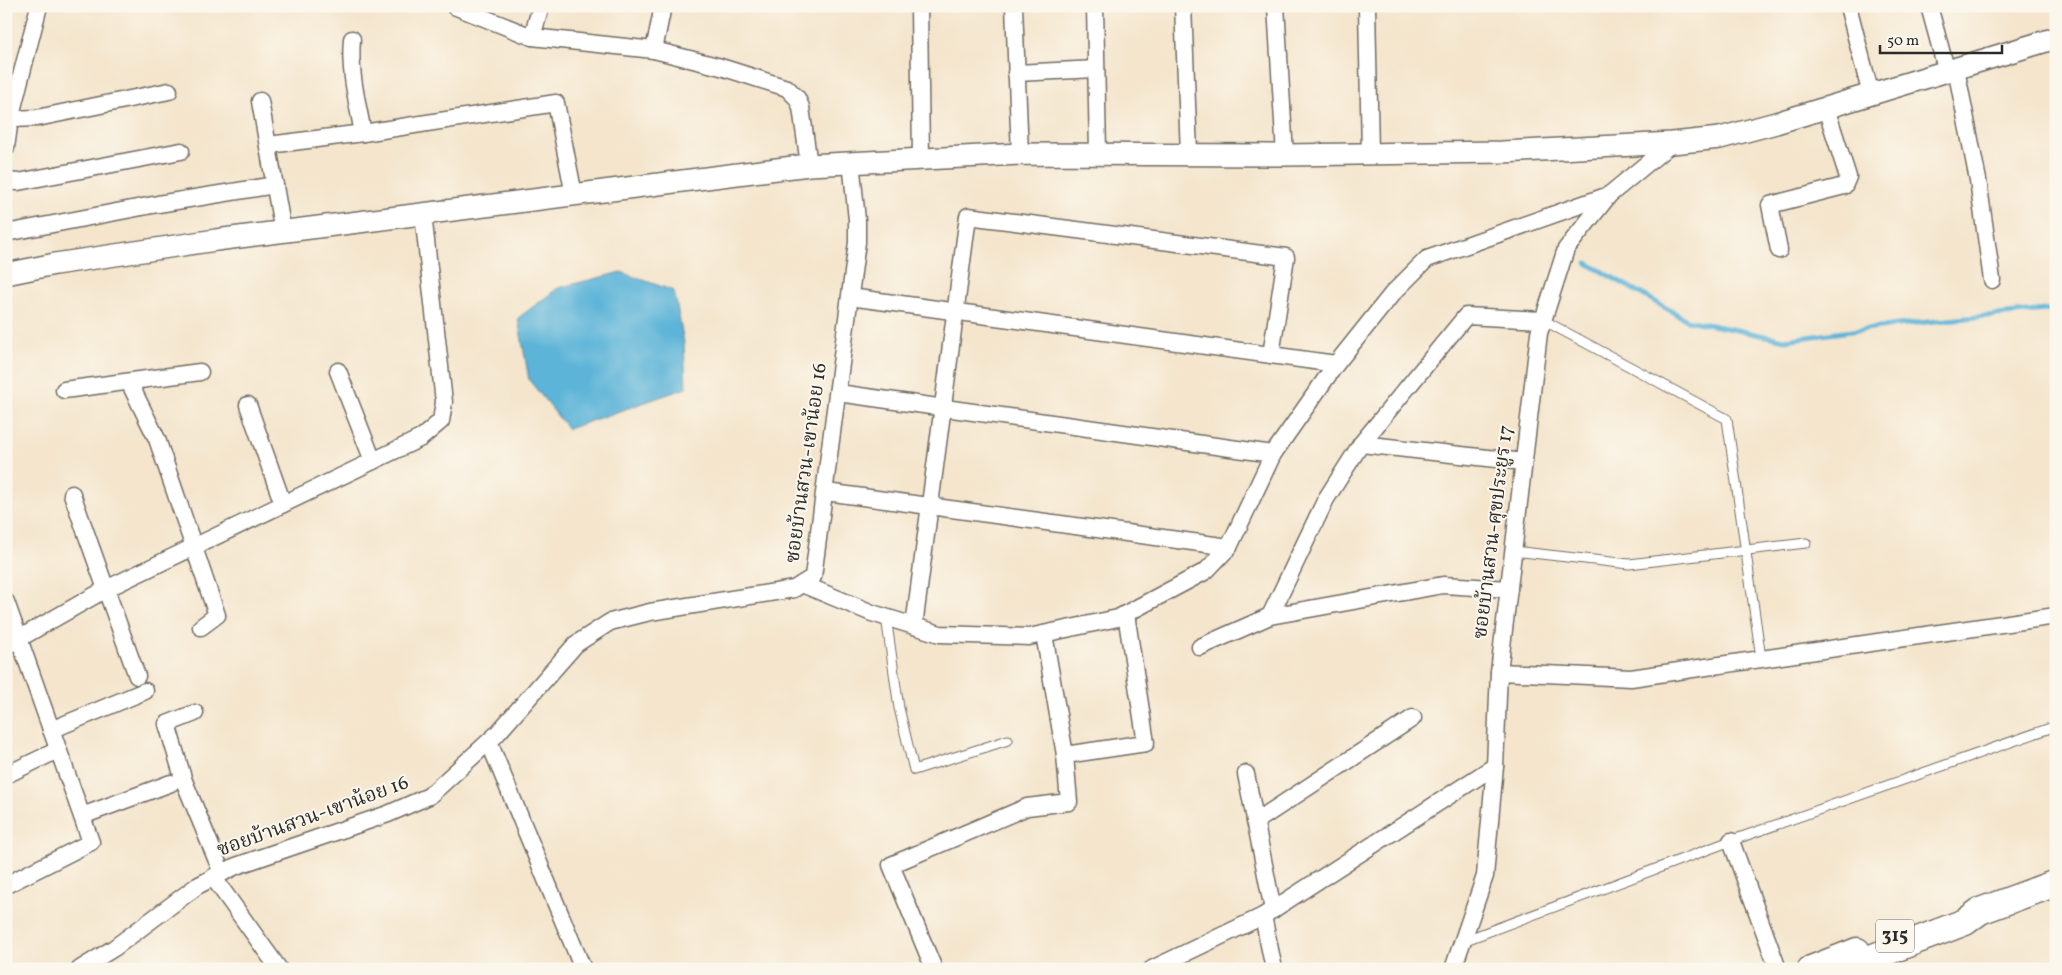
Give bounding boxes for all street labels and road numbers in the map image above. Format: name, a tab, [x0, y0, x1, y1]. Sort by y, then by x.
street label: ซอยบ้านสวน-เขาน้อย 16	[779, 361, 835, 565]
street label: ซอยบ้านสวน-ศุขประยูร 17	[1467, 423, 1521, 641]
street label: ซอยบ้านสวน-เขาน้อย 16	[213, 769, 413, 865]
road number: 315	[1876, 919, 1914, 952]

